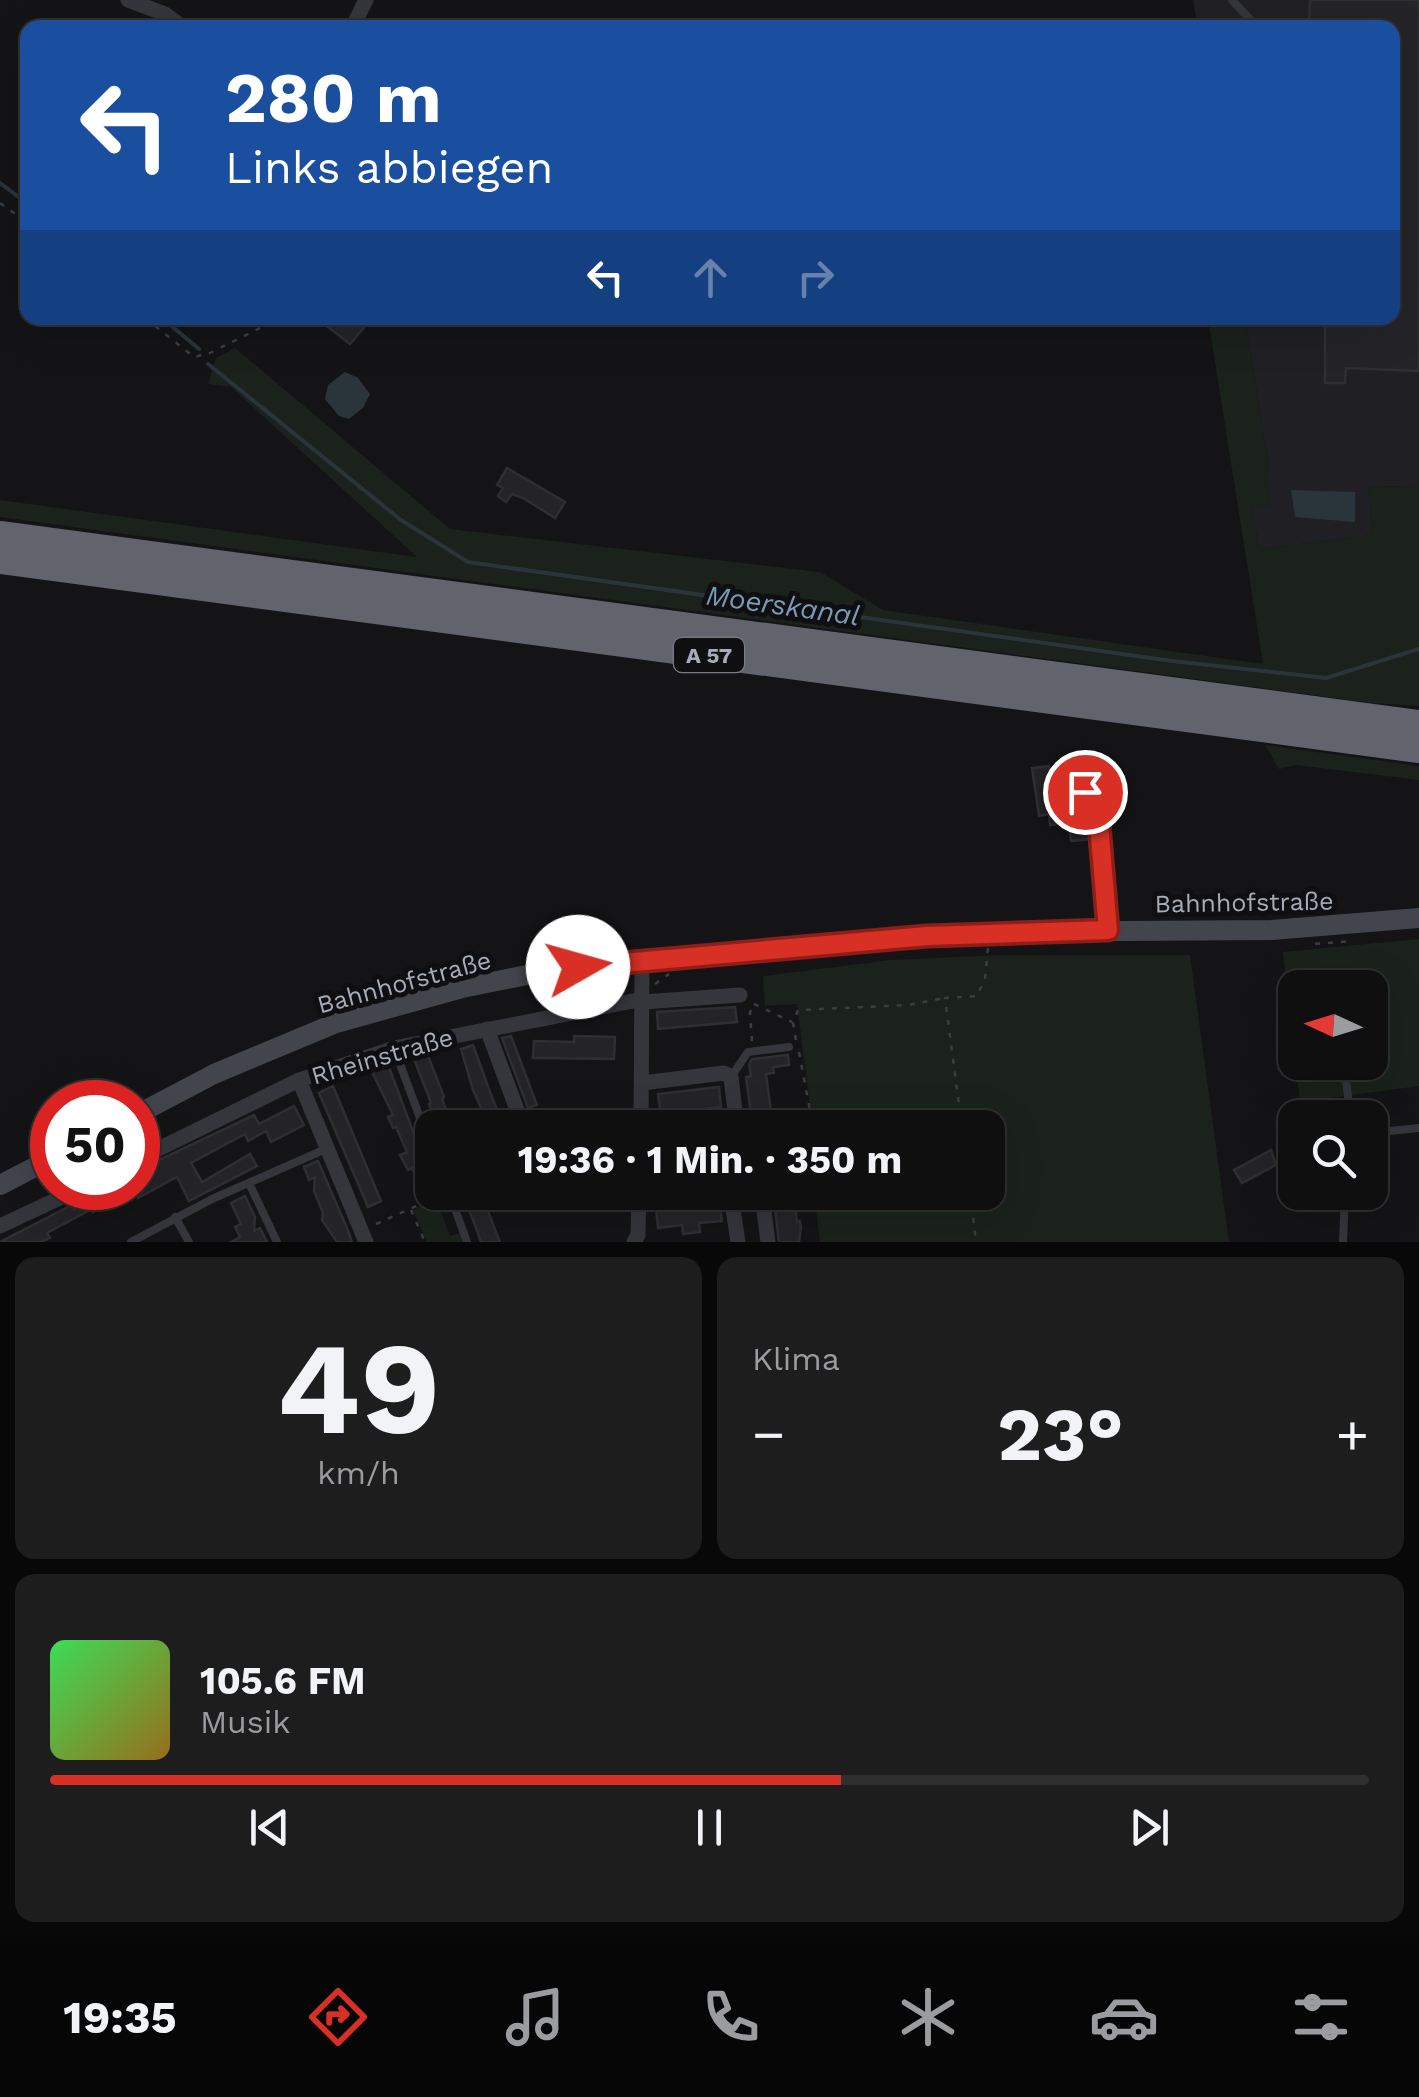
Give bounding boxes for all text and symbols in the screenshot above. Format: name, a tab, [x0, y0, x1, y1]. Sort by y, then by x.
text: 280 m	[225, 57, 442, 139]
icon: left	[60, 60, 190, 190]
text: Links abbiegen	[225, 141, 553, 194]
icon: left	[578, 250, 633, 305]
icon: ahead	[683, 250, 738, 305]
icon: right	[788, 250, 843, 305]
water label: Moerskanal	[704, 578, 862, 633]
road number: A 57	[674, 638, 744, 672]
pin	[1043, 750, 1128, 835]
icon: arrive	[1058, 765, 1113, 820]
street label: Bahnhofstraße	[1154, 886, 1334, 919]
position arrow	[526, 915, 630, 1019]
street label: Bahnhofstraße	[314, 945, 494, 1020]
north arrow	[1278, 970, 1388, 1080]
map controls	[1278, 970, 1388, 1210]
street label: Rheinstraße	[308, 1022, 456, 1091]
speed limit sign: 50	[30, 1080, 160, 1210]
button: search	[1278, 1100, 1388, 1210]
text: 19:36 · 1 Min. · 350 m	[518, 1138, 902, 1182]
text: 49	[276, 1312, 441, 1465]
text: Klima	[752, 1340, 840, 1378]
text: 23°	[997, 1390, 1124, 1478]
text: −	[752, 1402, 785, 1466]
text: +	[1336, 1402, 1369, 1466]
text: km/h	[317, 1454, 400, 1492]
text: 105.6 FM	[200, 1659, 366, 1703]
text: Musik	[200, 1703, 290, 1741]
icon: previous	[242, 1800, 297, 1855]
icon: pause	[682, 1800, 737, 1855]
icon: next	[1122, 1800, 1177, 1855]
icon: directions	[303, 1982, 373, 2052]
icon: music	[500, 1982, 570, 2052]
icon: phone	[696, 1982, 766, 2052]
icon: climate	[893, 1982, 963, 2052]
icon: car	[1089, 1982, 1159, 2052]
icon: filters	[1286, 1982, 1356, 2052]
text: 19:35	[63, 1991, 177, 2044]

